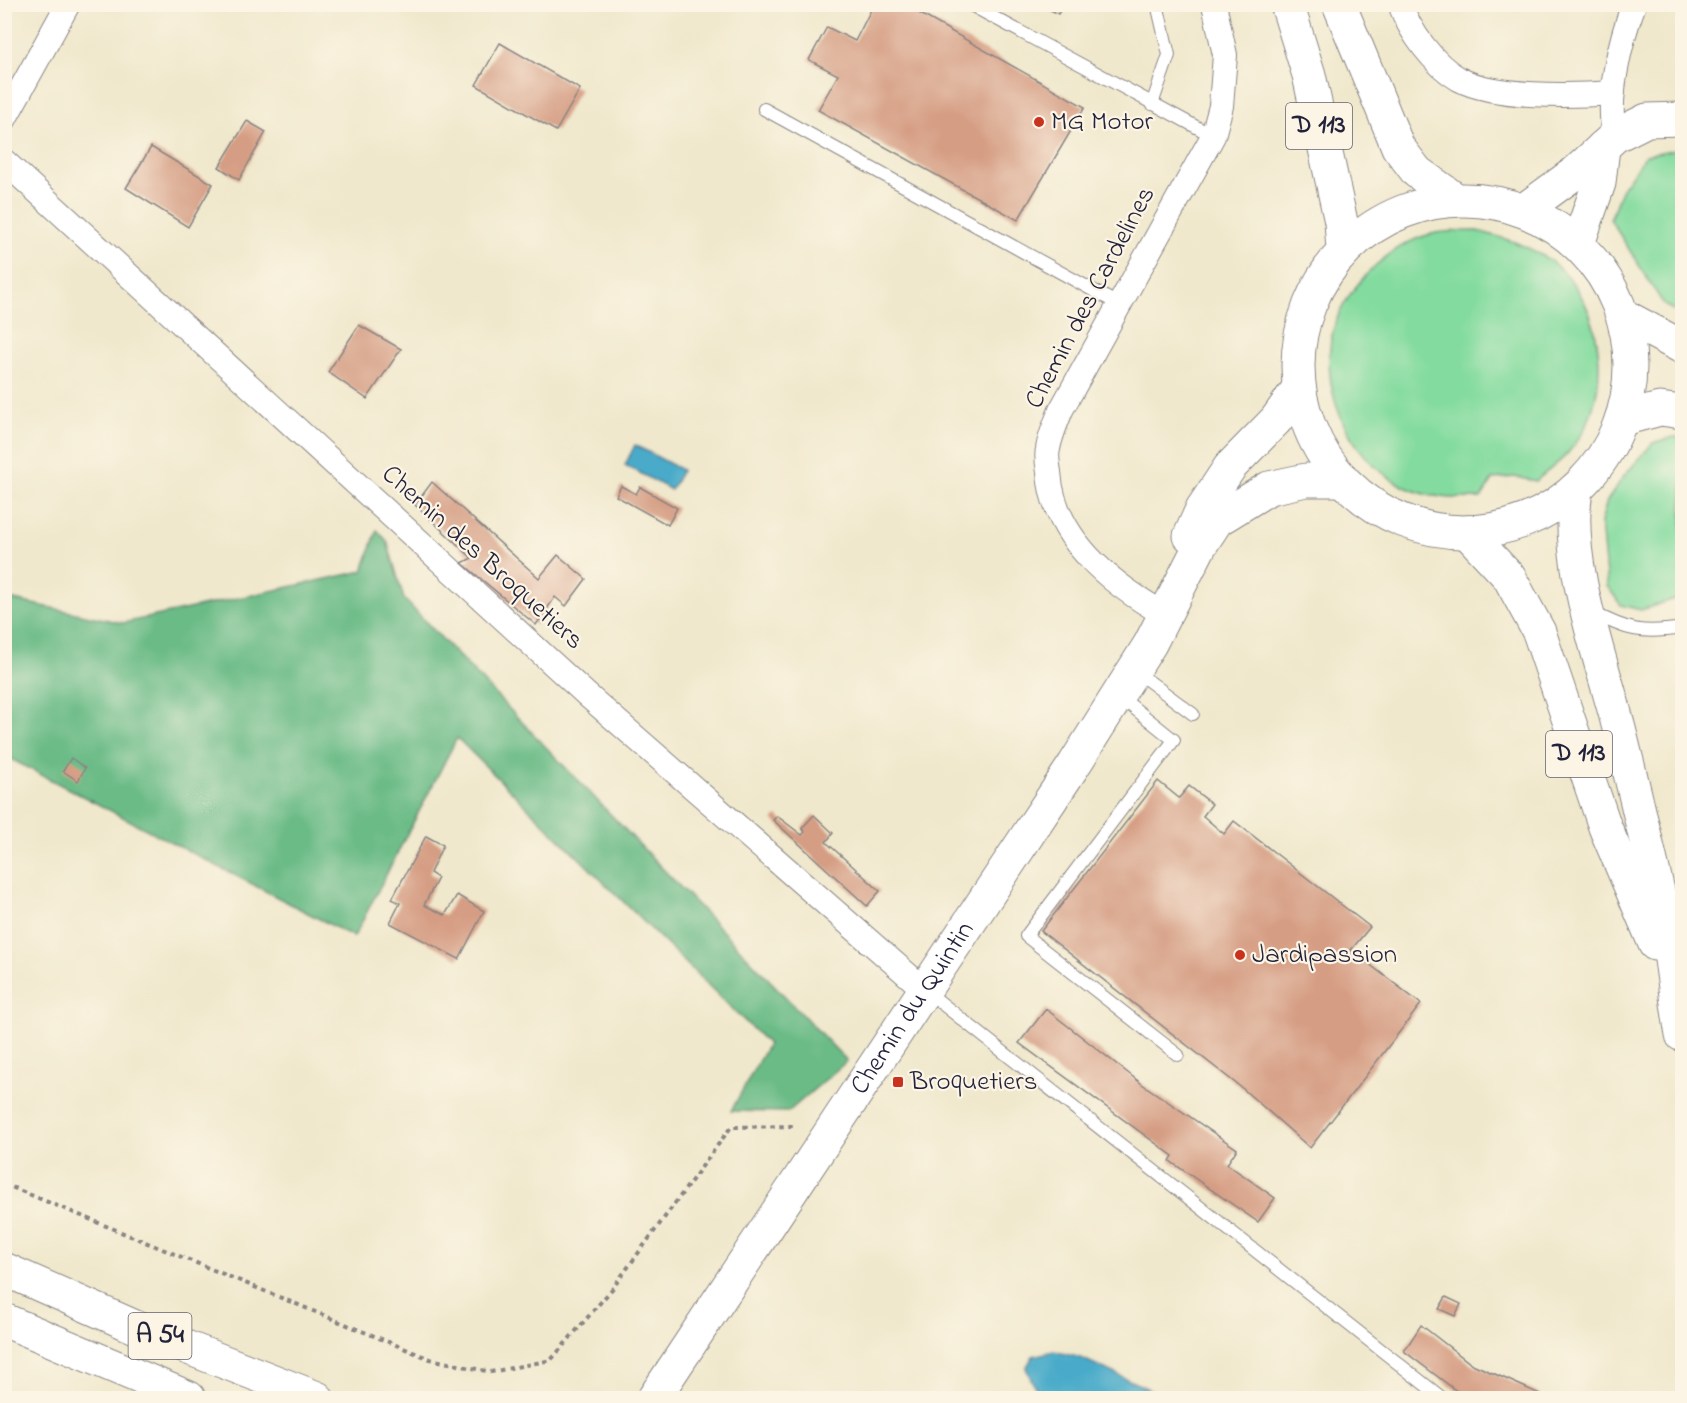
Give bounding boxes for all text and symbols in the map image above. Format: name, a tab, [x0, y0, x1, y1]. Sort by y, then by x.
place label: MG Motor	[1051, 103, 1154, 142]
road number: D 113	[1286, 103, 1352, 149]
marker: MG Motor	[1032, 115, 1046, 129]
street label: Chemin des Cardelines	[1016, 180, 1166, 416]
street label: Chemin des Broquetiers	[372, 456, 592, 660]
road number: D 113	[1546, 731, 1612, 777]
street label: Chemin du Quintin	[841, 913, 985, 1103]
place label: Jardipassion	[1252, 936, 1397, 975]
marker: Jardipassion	[1233, 948, 1247, 962]
place label: Broquetiers	[909, 1063, 1037, 1102]
marker: Broquetiers	[891, 1075, 905, 1089]
road number: A 54	[128, 1313, 192, 1359]

